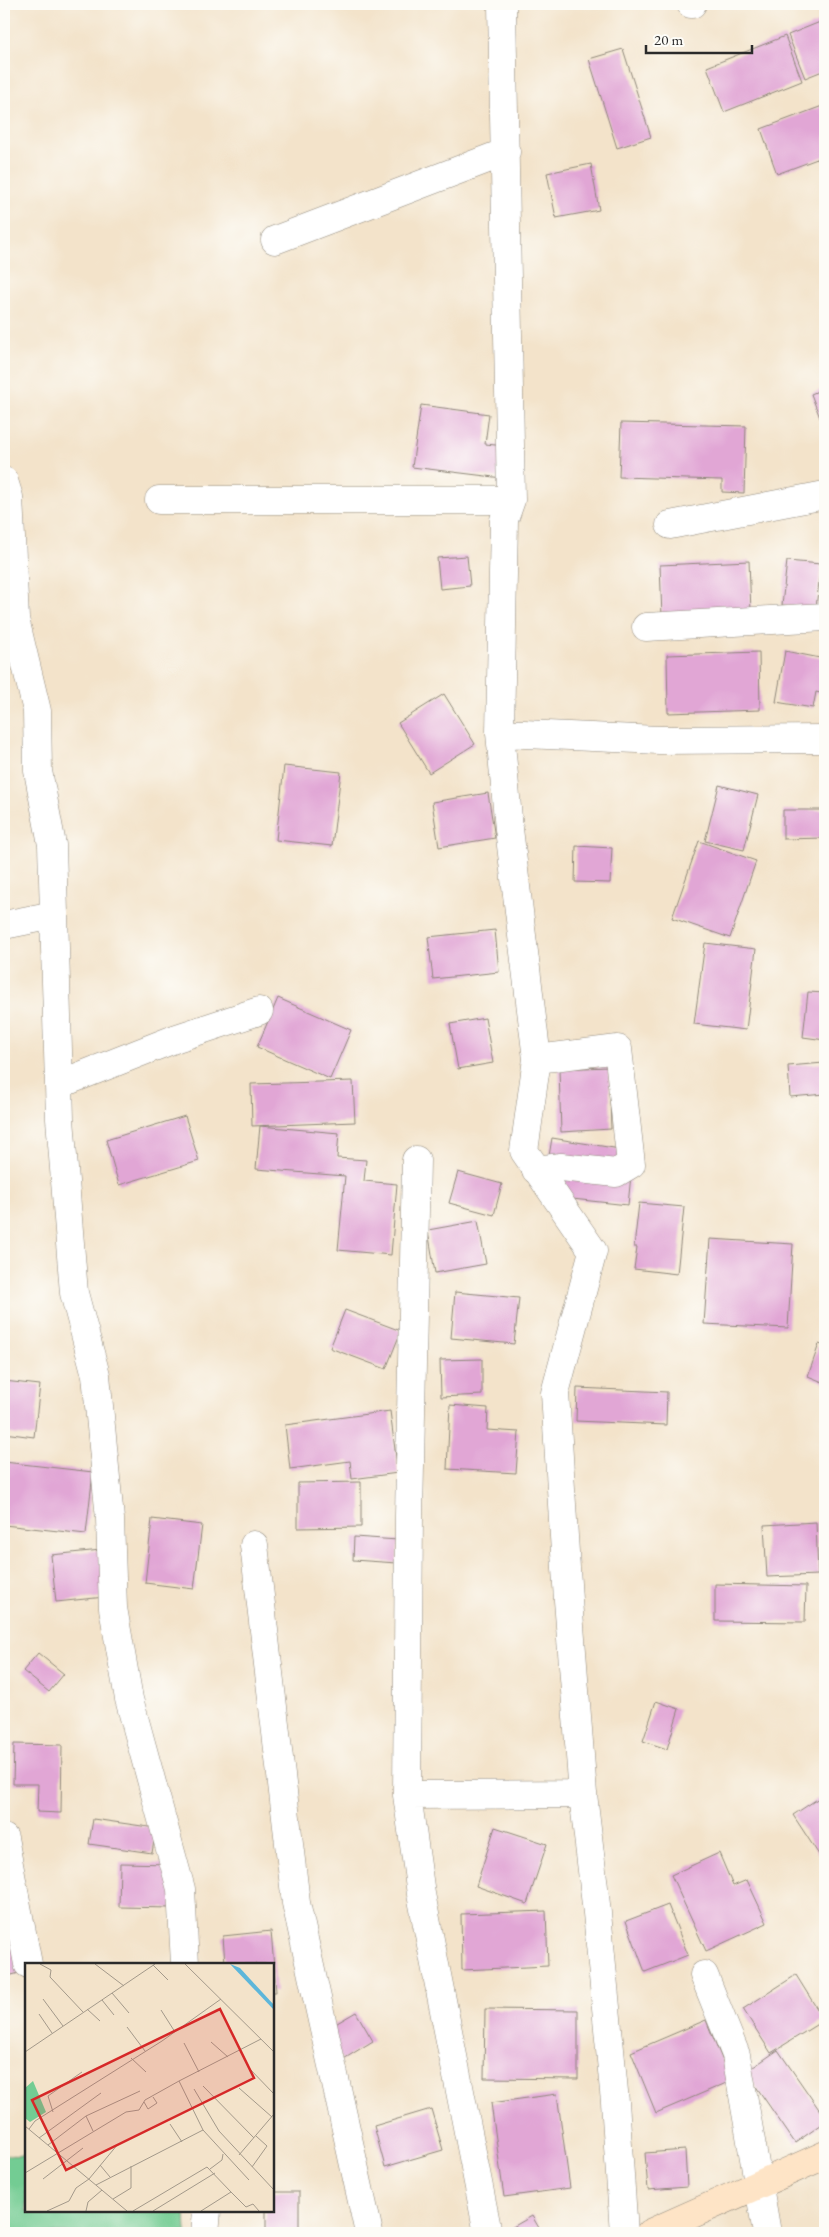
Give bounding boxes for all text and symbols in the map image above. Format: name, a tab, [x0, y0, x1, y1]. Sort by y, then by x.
scale bar	[646, 22, 753, 54]
text: 20 m	[654, 30, 683, 49]
inset map	[25, 1963, 274, 2212]

